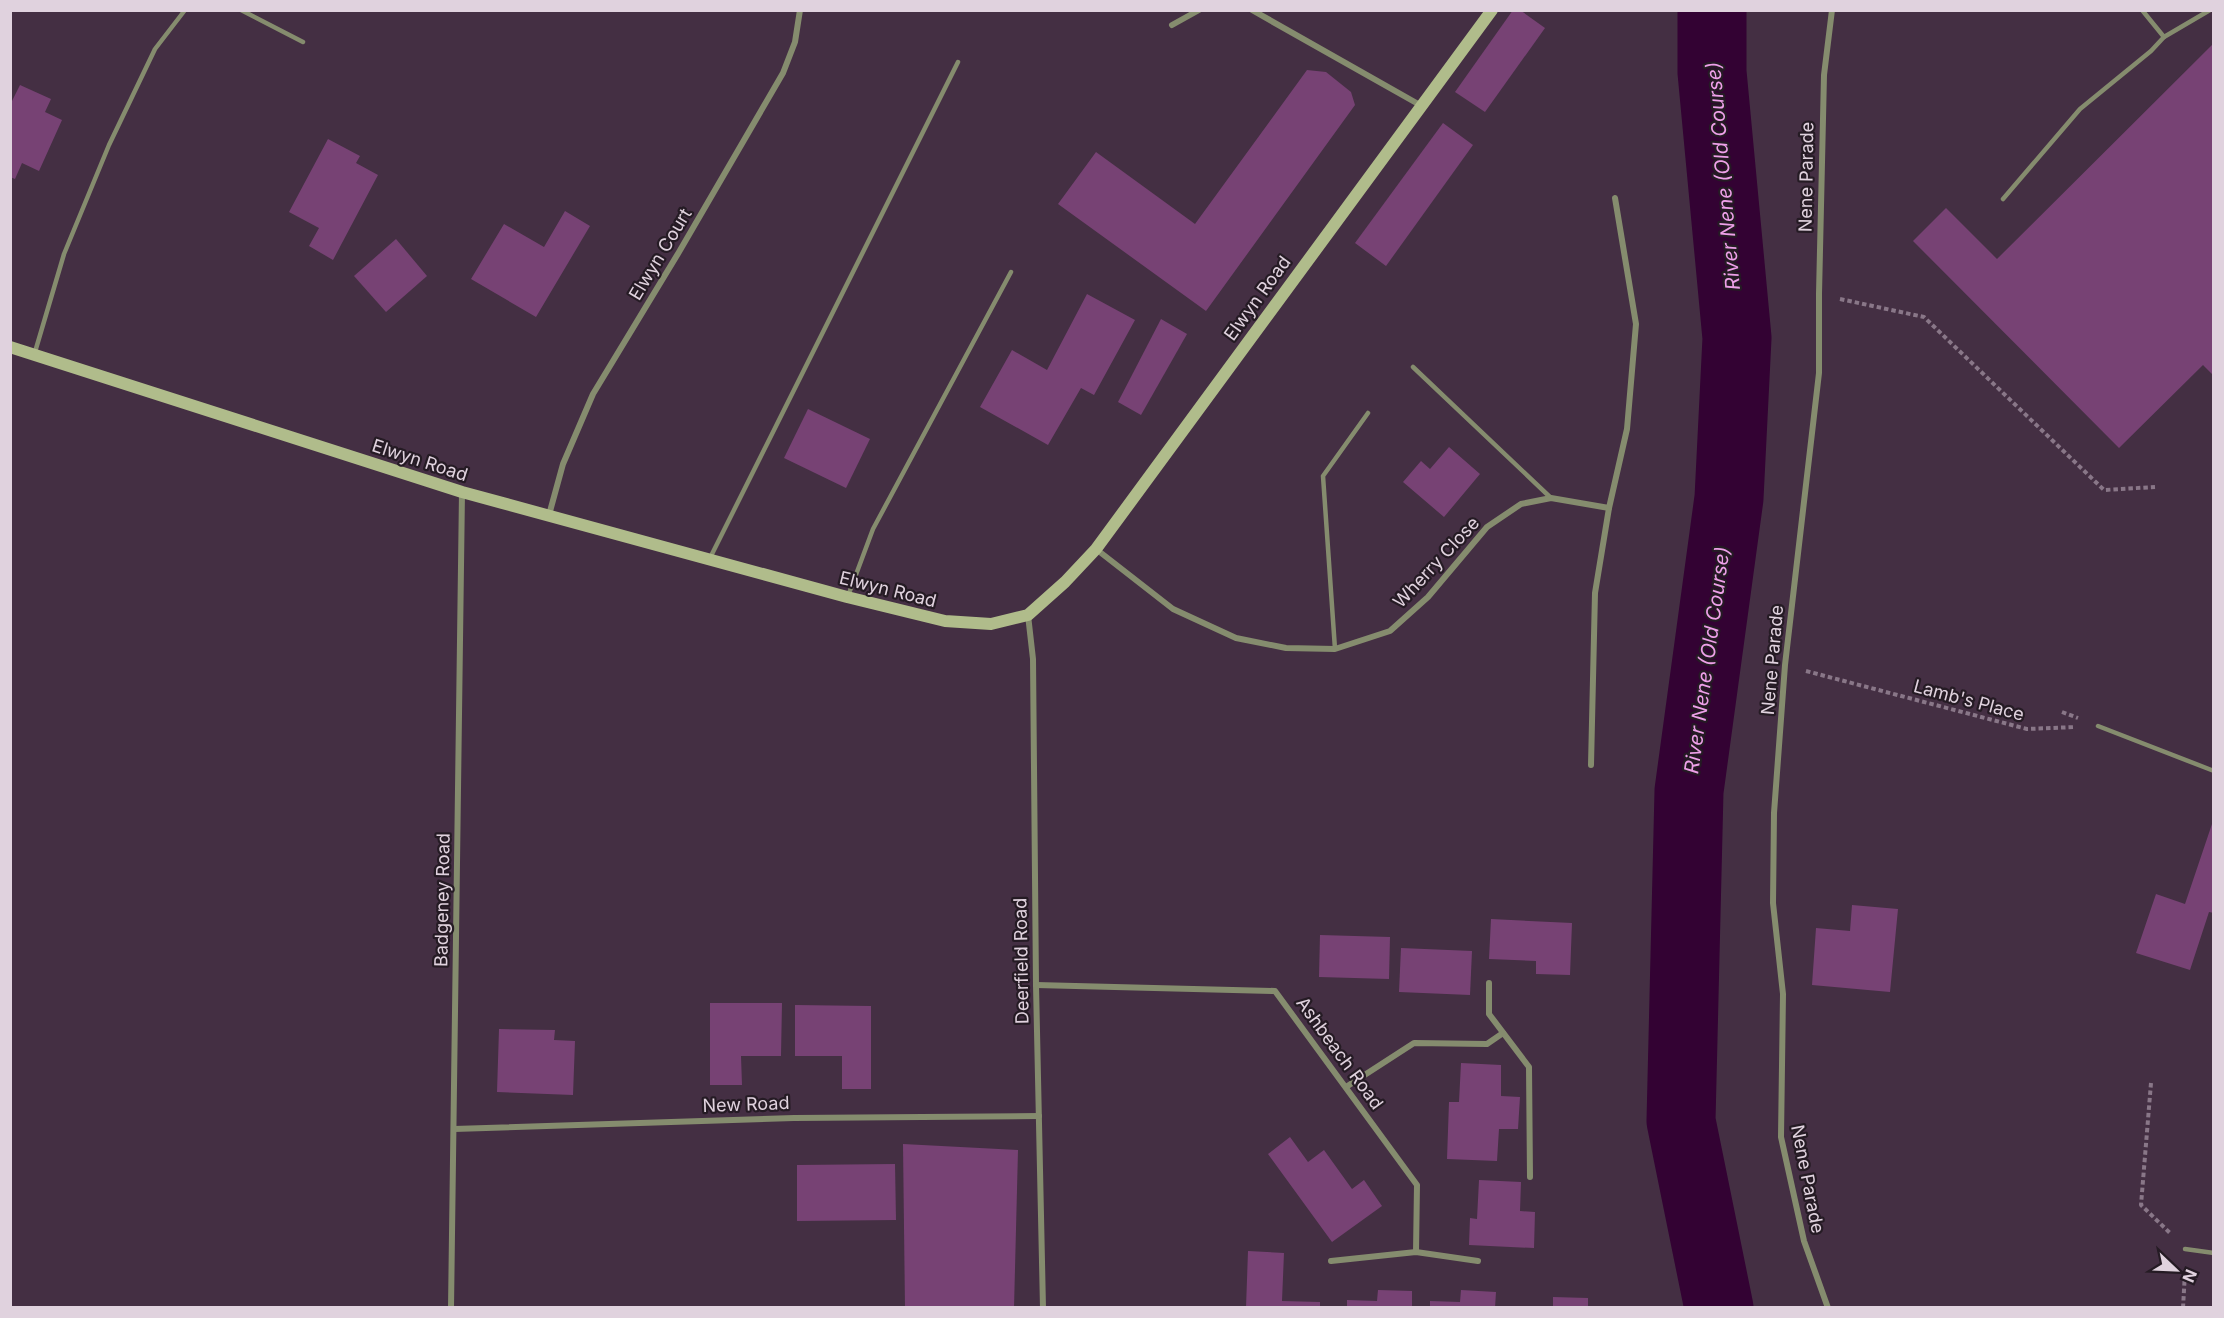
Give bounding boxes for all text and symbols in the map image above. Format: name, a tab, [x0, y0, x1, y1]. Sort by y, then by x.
water label: River Nene (Old Course)	[1701, 61, 1745, 291]
street label: Nene Parade	[1795, 122, 1817, 232]
street label: Elwyn Court	[624, 204, 696, 304]
street label: Elwyn Road	[1219, 252, 1295, 344]
street label: Elwyn Road	[370, 435, 470, 485]
street label: Wherry Close	[1389, 512, 1483, 612]
water label: River Nene (Old Course)	[1679, 545, 1735, 775]
street label: Elwyn Road	[837, 567, 939, 611]
street label: Nene Parade	[1757, 604, 1787, 716]
street label: Lamb's Place	[1911, 675, 2027, 725]
street label: Badgeney Road	[430, 833, 454, 967]
street label: Deerfield Road	[1009, 898, 1033, 1024]
street label: Ashbeach Road	[1292, 993, 1388, 1113]
street label: New Road	[702, 1092, 790, 1116]
street label: Nene Parade	[1787, 1123, 1829, 1235]
north arrow	[2146, 1240, 2206, 1300]
text: N	[2178, 1266, 2201, 1285]

